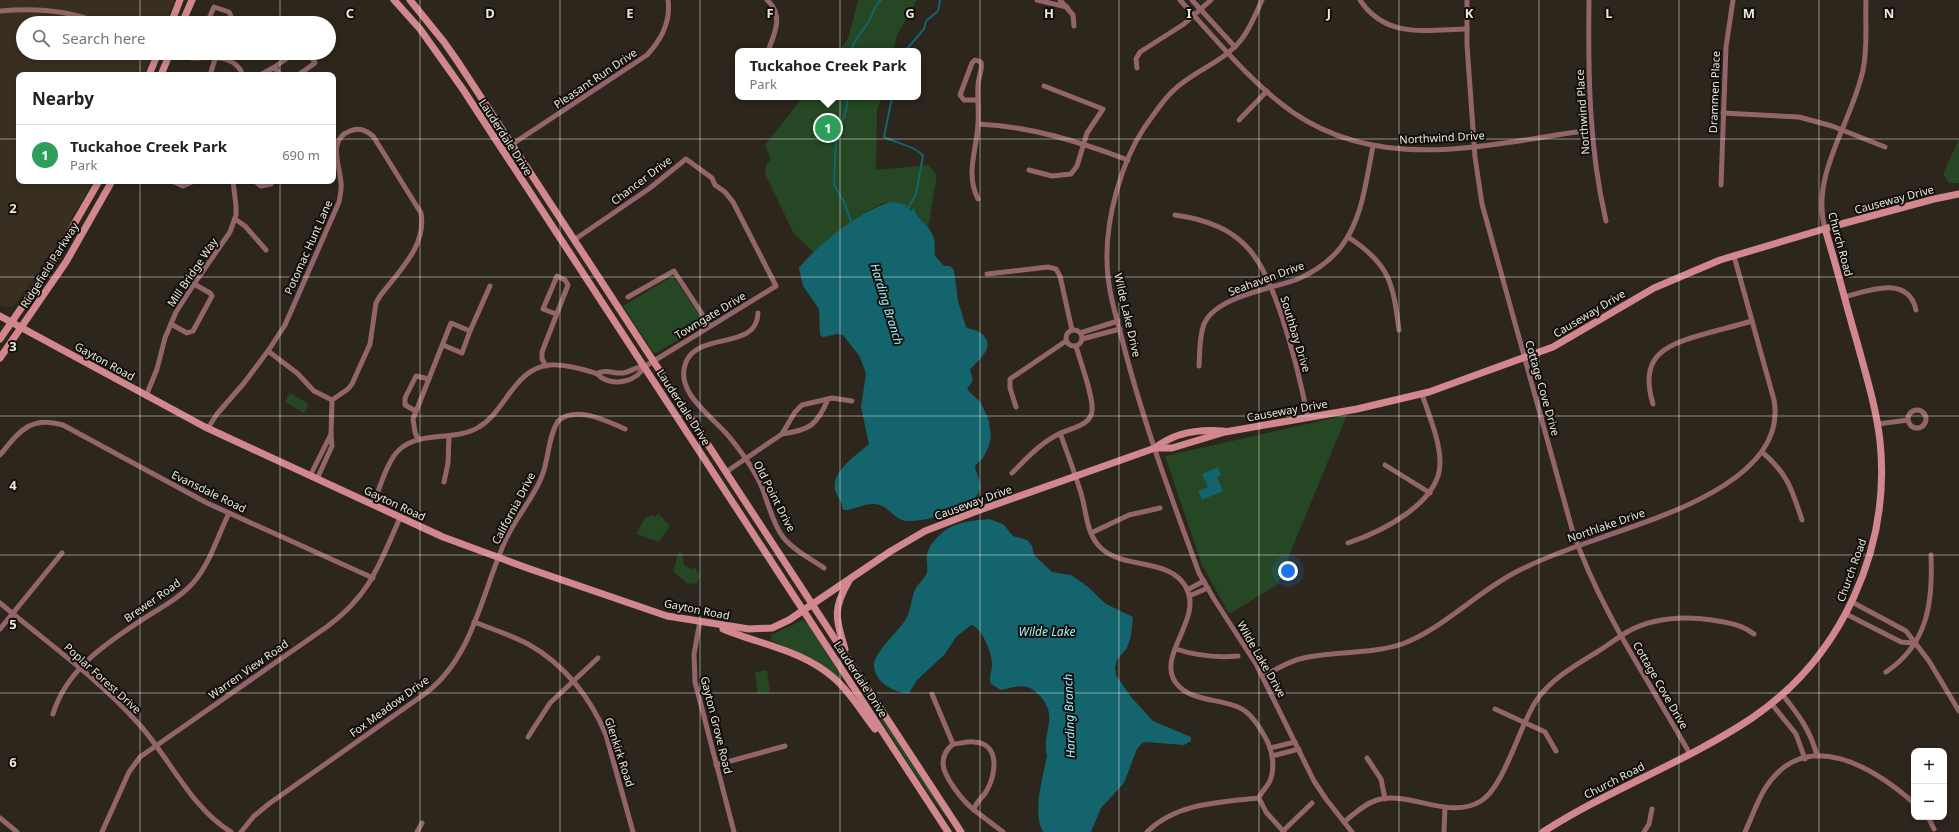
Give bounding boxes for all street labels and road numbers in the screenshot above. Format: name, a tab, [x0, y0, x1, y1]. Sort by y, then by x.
street label: Pleasant Run Drive	[550, 45, 640, 111]
street label: Drammen Place	[1705, 51, 1723, 133]
street label: Northwind Place	[1572, 69, 1592, 155]
street label: Lauderdale Drive	[476, 96, 536, 178]
street label: Northwind Drive	[1399, 127, 1485, 147]
street label: Chancer Drive	[607, 152, 675, 208]
street label: Causeway Drive	[1853, 181, 1935, 217]
street label: Potomac Hunt Lane	[280, 197, 336, 297]
street label: Church Road	[1825, 210, 1857, 278]
street label: Ridgefield Parkway	[17, 219, 82, 311]
street label: Mill Bridge Way	[163, 234, 221, 309]
street label: Seahaven Drive	[1226, 257, 1306, 299]
street label: Wilde Lake Drive	[1111, 272, 1145, 358]
street label: Causeway Drive	[1550, 286, 1628, 340]
street label: Towngate Drive	[672, 288, 748, 342]
street label: Southbay Drive	[1277, 294, 1315, 374]
street label: Gayton Road	[72, 338, 138, 384]
street label: Cottage Cove Drive	[1522, 338, 1564, 438]
street label: Lauderdale Drive	[654, 366, 714, 448]
street label: Causeway Drive	[1245, 396, 1329, 424]
street label: Old Point Drive	[751, 458, 799, 534]
street label: Evansdale Road	[169, 466, 249, 516]
street label: California Drive	[488, 469, 538, 547]
street label: Causeway Drive	[932, 481, 1014, 523]
street label: Gayton Road	[362, 482, 428, 524]
street label: Northlake Drive	[1565, 505, 1647, 545]
street label: Church Road	[1833, 536, 1869, 604]
street label: Brewer Road	[121, 575, 183, 625]
street label: Gayton Road	[663, 595, 731, 623]
street label: Wilde Lake Drive	[1234, 618, 1290, 700]
street label: Warren View Road	[205, 636, 291, 702]
street label: Lauderdale Drive	[831, 638, 891, 720]
street label: Cottage Cove Drive	[1630, 638, 1692, 732]
street label: Poplar Forest Drive	[61, 639, 145, 717]
street label: Fox Meadow Drive	[346, 672, 432, 740]
street label: Gayton Grove Road	[698, 675, 736, 775]
street label: Glenkirk Road	[602, 715, 638, 789]
street label: Church Road	[1581, 758, 1647, 802]

